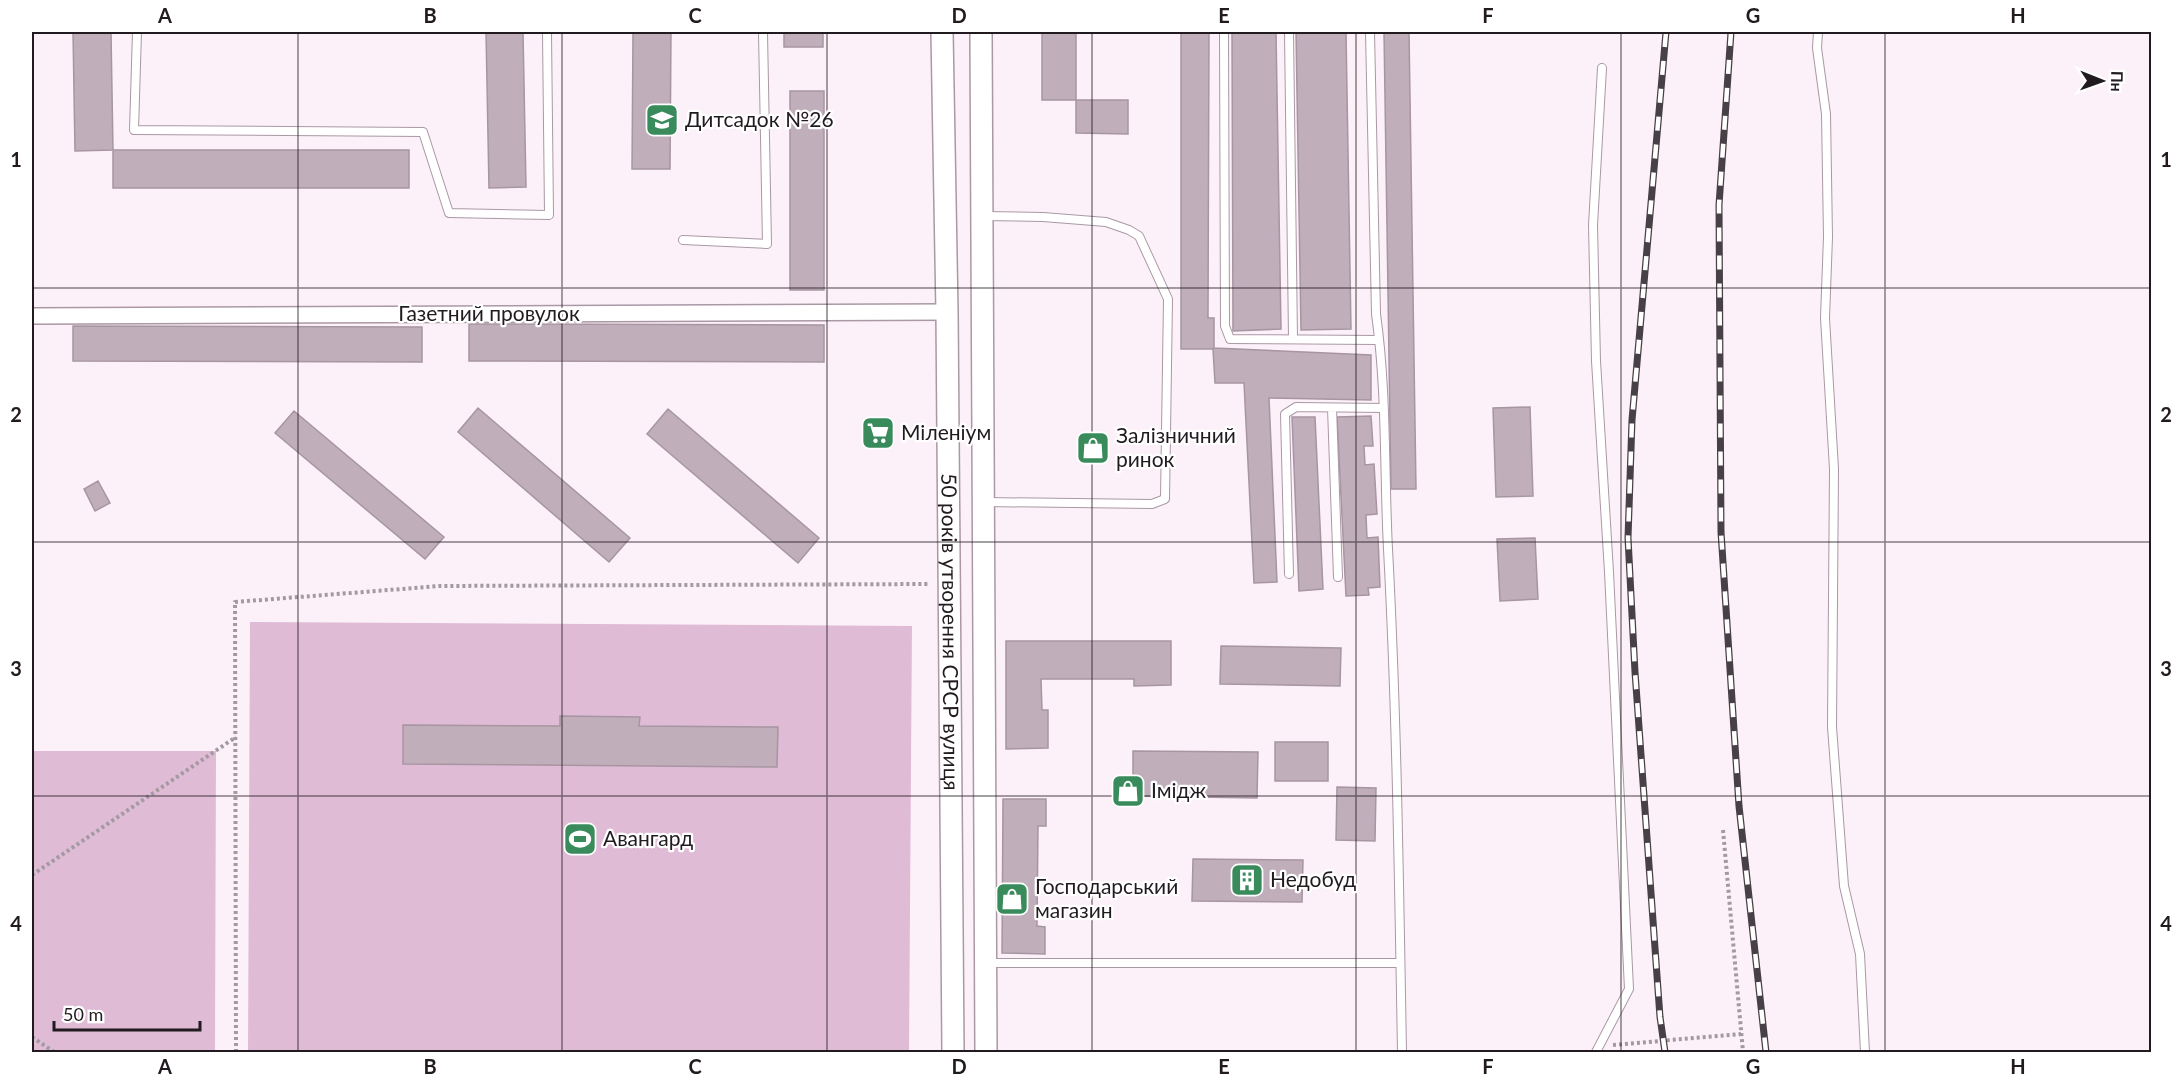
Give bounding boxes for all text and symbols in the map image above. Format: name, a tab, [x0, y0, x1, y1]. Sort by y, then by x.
text: A	[157, 3, 172, 27]
text: B	[423, 3, 437, 27]
text: C	[688, 3, 702, 27]
text: D	[951, 3, 967, 27]
text: E	[1218, 3, 1230, 27]
text: F	[1482, 3, 1494, 27]
text: G	[1746, 3, 1760, 27]
text: H	[2010, 3, 2026, 27]
north arrow	[2072, 51, 2132, 111]
text: Пн	[2108, 71, 2127, 92]
school or university icon: Дитсадок №26	[644, 102, 680, 138]
place label: Дитсадок №26	[685, 106, 834, 131]
text: 1	[10, 147, 22, 171]
text: 1	[2160, 147, 2172, 171]
street label: Газетний провулок	[398, 300, 580, 325]
text: 2	[10, 402, 22, 426]
text: 2	[2160, 402, 2172, 426]
supermarket icon: Міленіум	[860, 415, 896, 451]
place label: Міленіум	[901, 419, 991, 444]
place label: Залізничний ринок	[1116, 422, 1236, 471]
shop icon: Залізничний ринок	[1075, 430, 1111, 466]
street label: 50 років утворення СРСР вулиця	[937, 473, 965, 791]
text: 3	[10, 656, 22, 680]
text: 3	[2160, 656, 2172, 680]
shop icon: Імідж	[1110, 773, 1146, 809]
place label: Імідж	[1151, 777, 1207, 802]
sports icon: Авангард	[562, 821, 598, 857]
place label: Авангард	[603, 825, 693, 850]
building icon: Недобуд	[1229, 862, 1265, 898]
place label: Недобуд	[1270, 866, 1356, 891]
place label: Господарський магазин	[1035, 873, 1178, 922]
shop icon: Господарський магазин	[994, 881, 1030, 917]
text: 4	[10, 911, 22, 935]
text: 4	[2160, 911, 2172, 935]
scale bar	[54, 994, 200, 1032]
text: 50 m	[63, 1003, 103, 1025]
text: A	[157, 1054, 172, 1078]
text: B	[423, 1054, 437, 1078]
text: C	[688, 1054, 702, 1078]
text: D	[951, 1054, 967, 1078]
text: E	[1218, 1054, 1230, 1078]
text: F	[1482, 1054, 1494, 1078]
text: G	[1746, 1054, 1760, 1078]
text: H	[2010, 1054, 2026, 1078]

